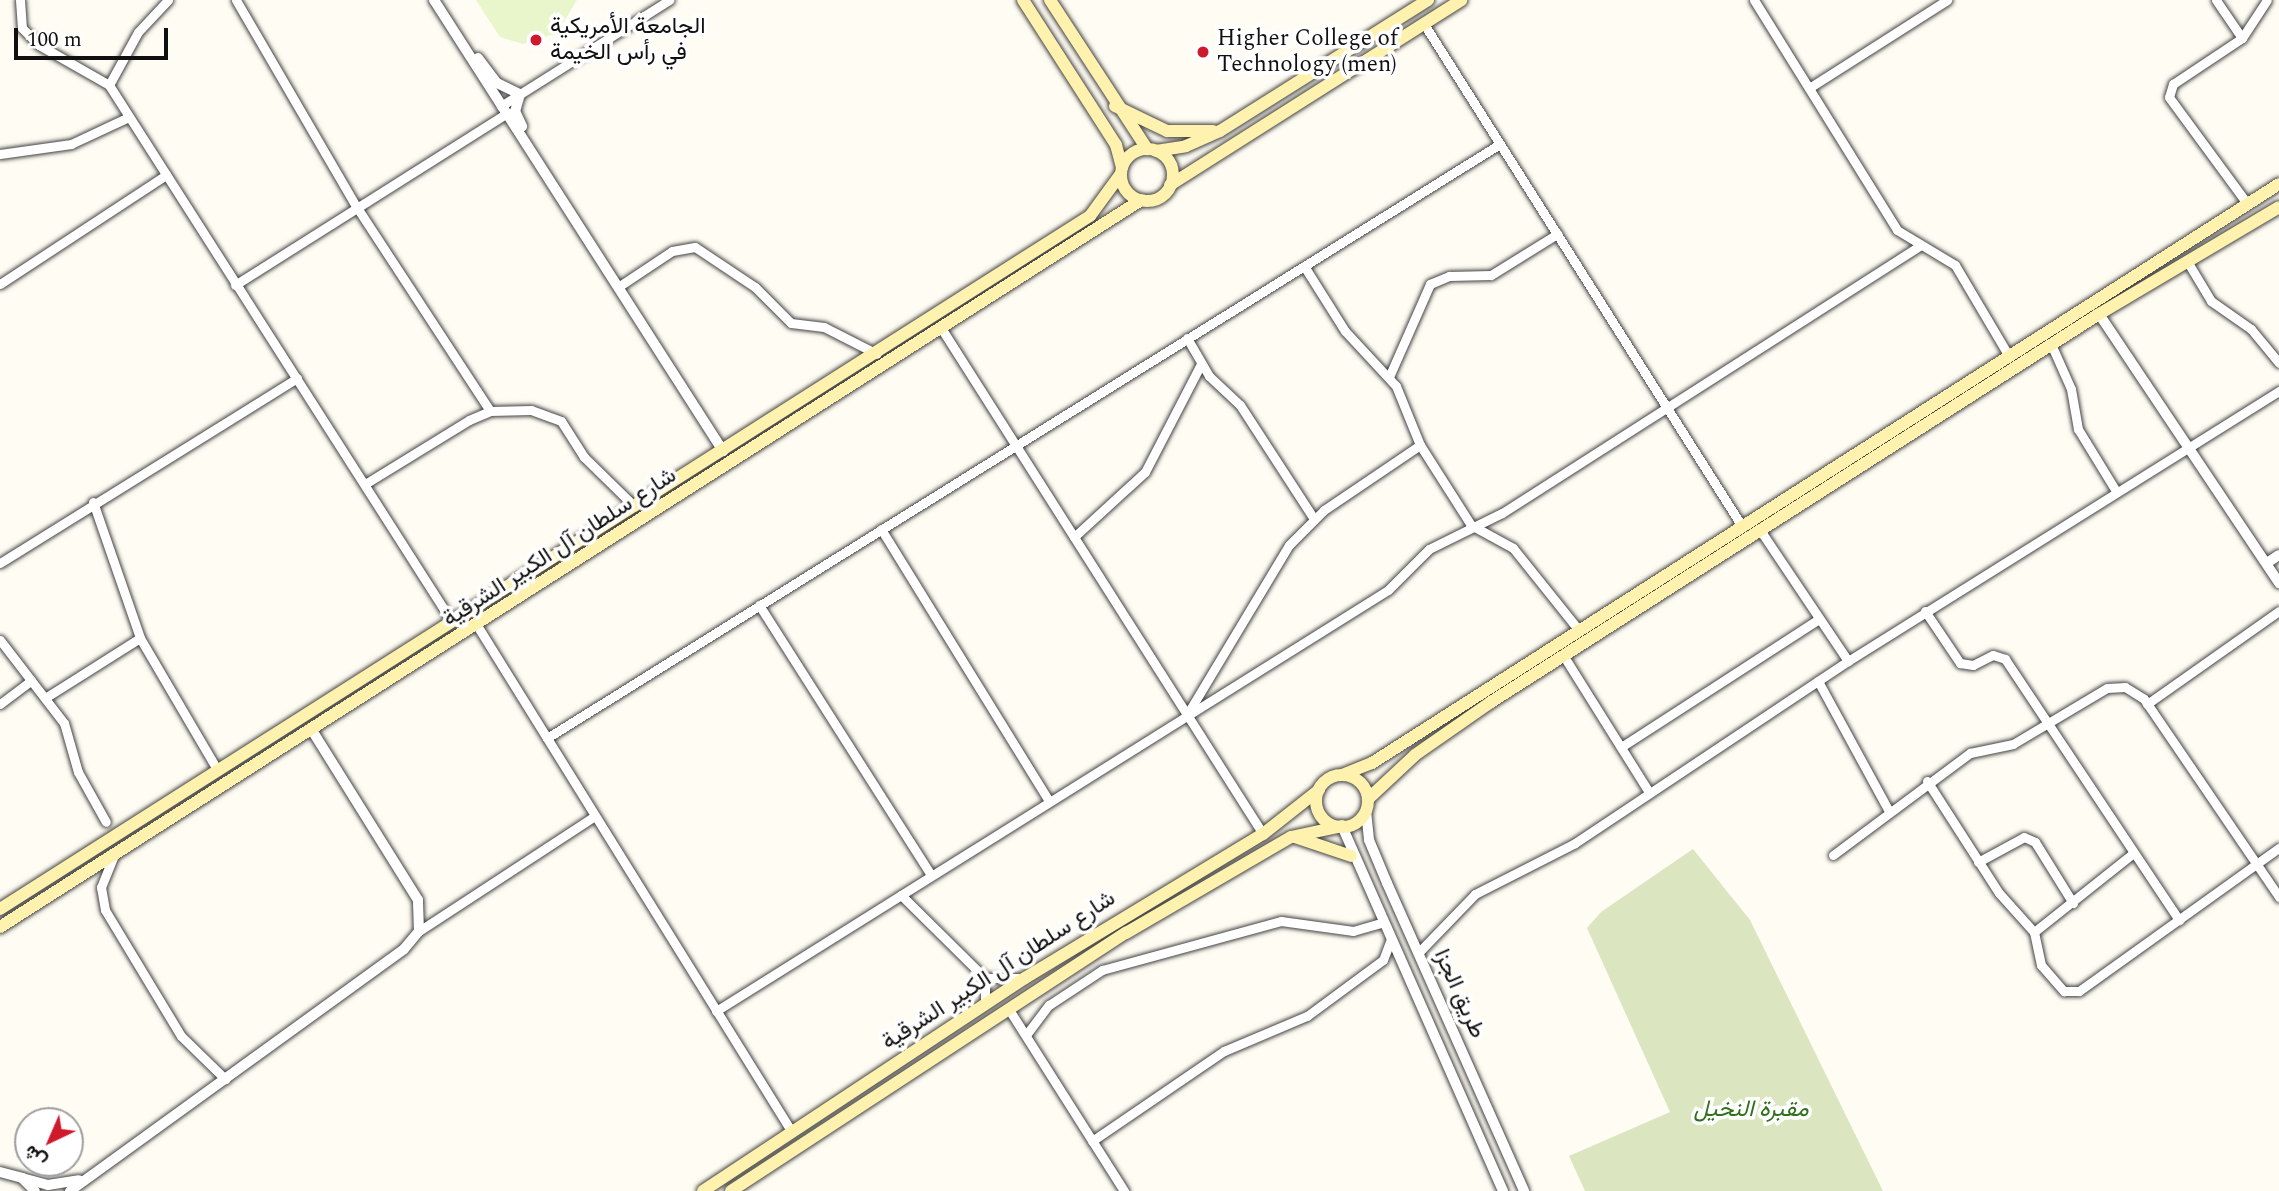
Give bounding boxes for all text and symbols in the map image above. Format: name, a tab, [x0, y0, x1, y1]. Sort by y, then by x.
place label: الجامعة الأمريكية في رأس الخيمة	[550, 13, 705, 67]
scale bar	[18, 14, 172, 58]
text: 100 m	[27, 24, 82, 56]
place label: Higher College of Technology (men)	[1217, 25, 1398, 79]
marker: الجامعة الأمريكية في رأس الخيمة	[528, 32, 544, 48]
marker: Higher College of Technology (men)	[1195, 44, 1211, 60]
street label: شارع سلطان آل الكبير الشرقية	[438, 462, 682, 634]
street label: شارع سلطان آل الكبير الشرقية	[877, 885, 1121, 1057]
street label: طريق الجزا	[1427, 945, 1491, 1043]
park label: مقبرة النخيل	[1694, 1096, 1808, 1124]
north arrow	[14, 1107, 84, 1177]
text: ش	[17, 1138, 54, 1174]

